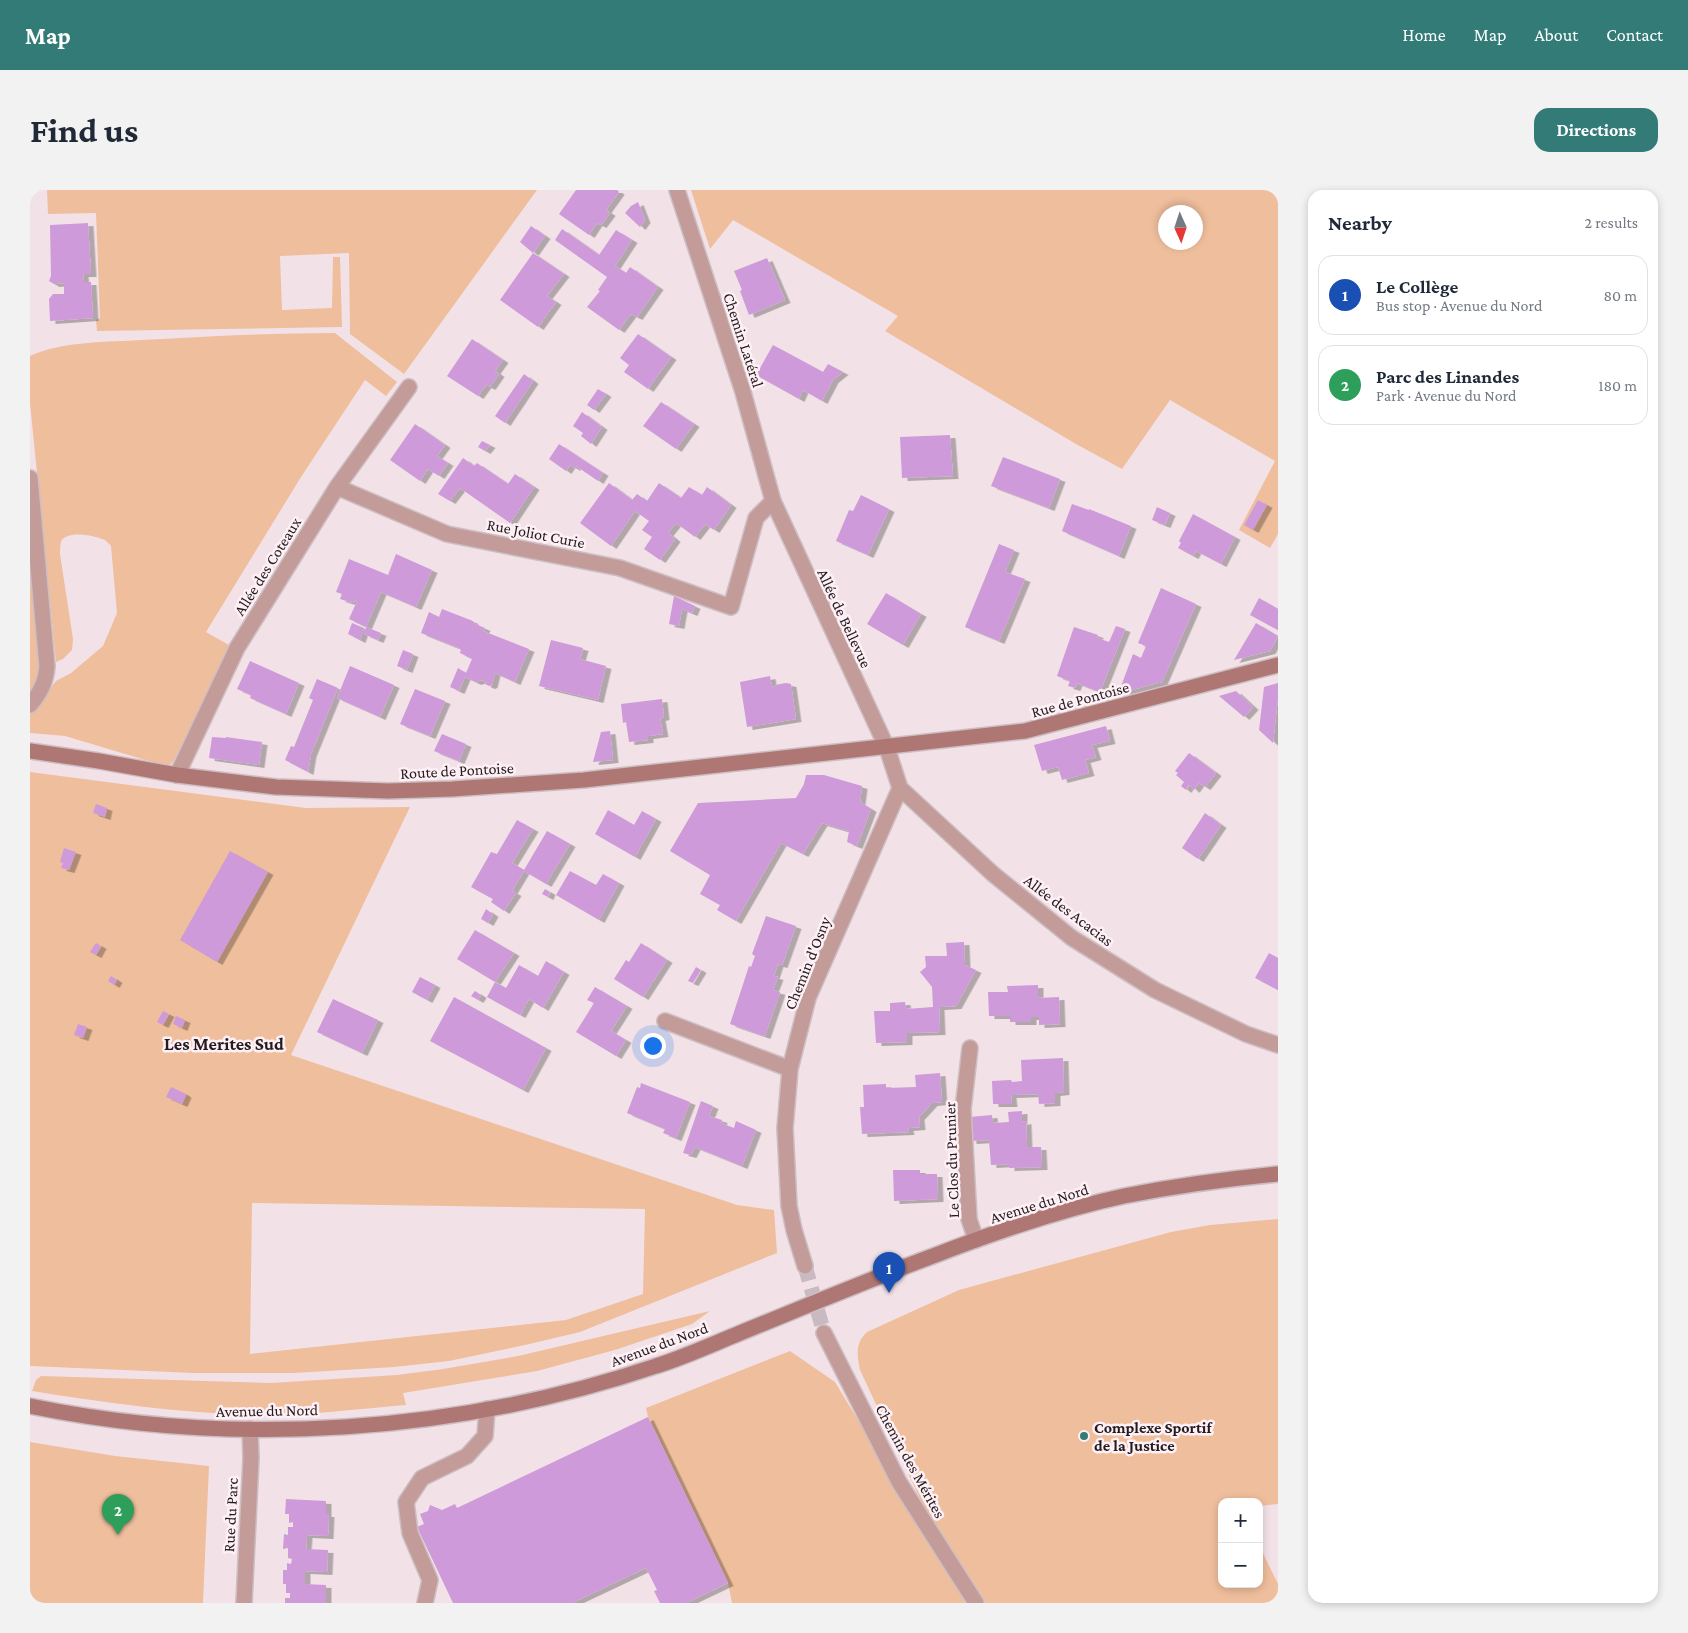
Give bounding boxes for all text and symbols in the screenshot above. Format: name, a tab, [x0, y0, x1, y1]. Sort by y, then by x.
text: Map	[25, 22, 71, 49]
text: Home	[1403, 25, 1446, 45]
text: Map	[1474, 25, 1506, 45]
text: About	[1534, 25, 1578, 45]
text: Contact	[1606, 25, 1663, 45]
button: Directions	[1534, 108, 1658, 152]
text: Find us	[30, 111, 138, 150]
north arrow	[1158, 205, 1203, 250]
text: Nearby	[1328, 211, 1392, 235]
text: 2 results	[1585, 214, 1638, 231]
text: Le Collège	[1376, 276, 1458, 297]
text: 1	[1342, 287, 1348, 304]
text: 80 m	[1603, 287, 1637, 304]
street label: Chemin Latéral	[720, 291, 767, 390]
text: Bus stop · Avenue du Nord	[1376, 297, 1542, 314]
text: Parc des Linandes	[1376, 366, 1519, 387]
text: 2	[1341, 377, 1349, 394]
text: 180 m	[1598, 377, 1637, 394]
text: Park · Avenue du Nord	[1376, 387, 1516, 404]
street label: Allée des Coteaux	[230, 514, 305, 618]
street label: Rue Joliot Curie	[485, 516, 586, 552]
street label: Allée de Bellevue	[814, 566, 875, 670]
street label: Rue de Pontoise	[1029, 678, 1131, 721]
street label: Route de Pontoise	[400, 759, 514, 782]
street label: Allée des Acacias	[1021, 871, 1117, 949]
street label: Chemin d'Osny	[781, 914, 835, 1013]
your location	[640, 1033, 666, 1059]
district label: Les Merites Sud	[164, 1034, 284, 1054]
street label: Le Clos du Prunier	[941, 1101, 962, 1218]
street label: Avenue du Nord	[988, 1180, 1091, 1227]
pin: 1	[873, 1252, 905, 1293]
street label: Avenue du Nord	[608, 1319, 711, 1370]
street label: Avenue du Nord	[216, 1401, 319, 1420]
street label: Chemin des Mérites	[872, 1402, 949, 1521]
place label: Complexe Sportif de la Justice	[1094, 1419, 1213, 1454]
marker: Complexe Sportif de la Justice	[1078, 1430, 1090, 1442]
street label: Rue du Parc	[220, 1477, 241, 1553]
pin: 2	[102, 1494, 134, 1535]
map controls	[1218, 1498, 1263, 1588]
button: +	[1218, 1498, 1263, 1543]
button: −	[1218, 1543, 1263, 1588]

